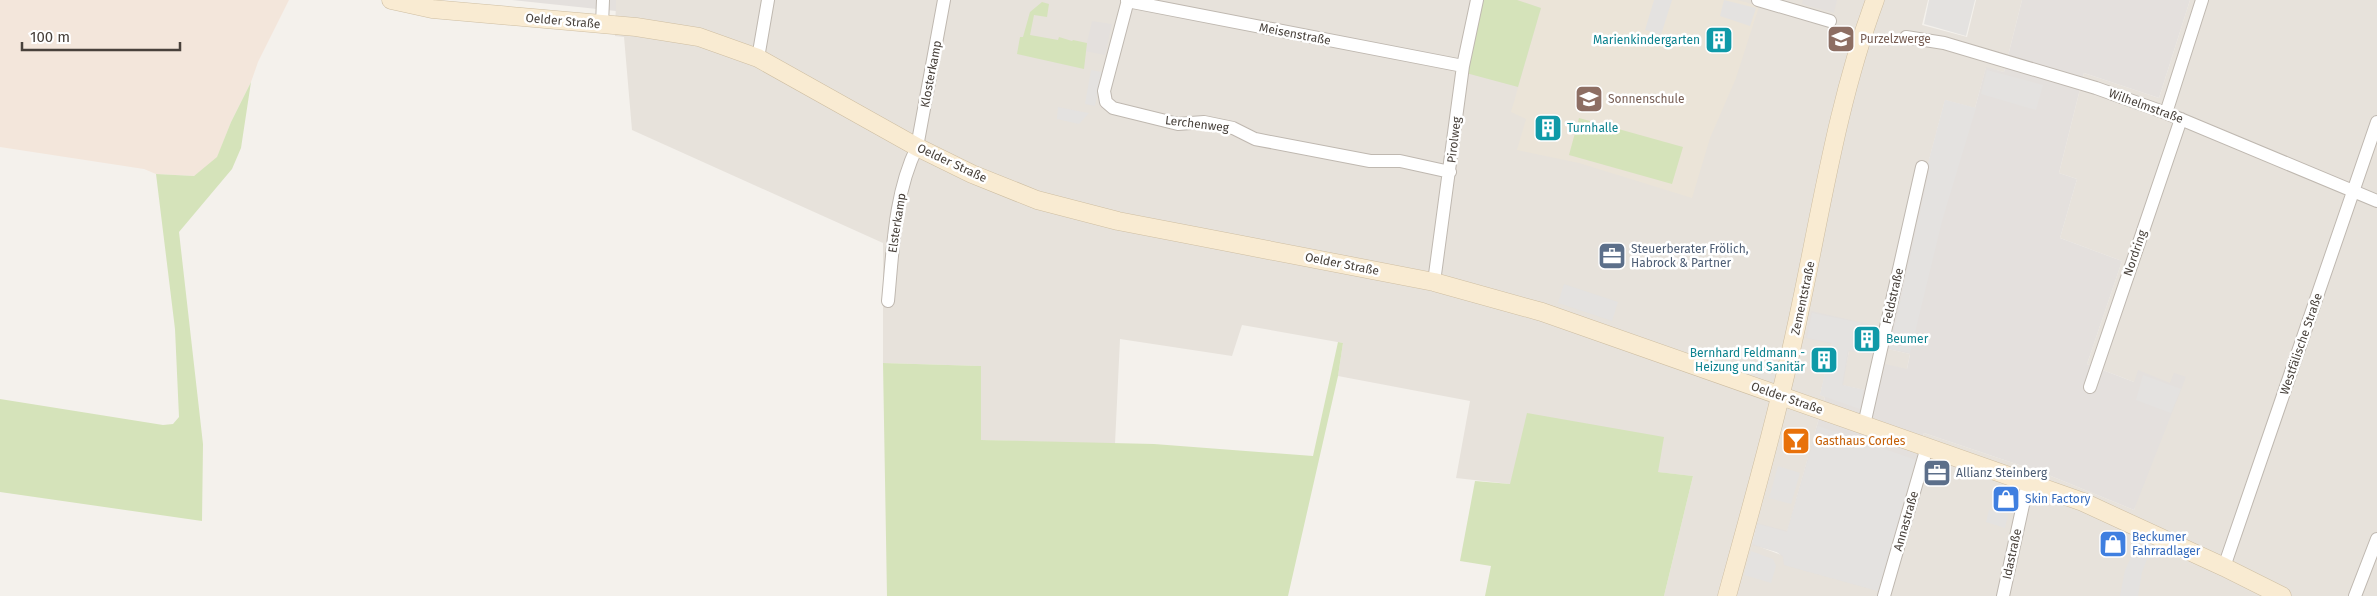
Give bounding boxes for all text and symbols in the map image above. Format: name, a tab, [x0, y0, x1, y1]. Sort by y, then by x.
street label: Oelder Straße	[525, 11, 601, 31]
scale bar	[22, 20, 180, 52]
street label: Meisenstraße	[1258, 20, 1332, 48]
school or university icon: Purzelzwerge	[1826, 24, 1856, 54]
building icon: Marienkindergarten	[1704, 25, 1734, 55]
text: 100 m	[30, 28, 70, 46]
place label: Purzelzwerge	[1860, 32, 1931, 46]
place label: Marienkindergarten	[1593, 33, 1700, 47]
street label: Klosterkamp	[918, 39, 944, 109]
school or university icon: Sonnenschule	[1574, 84, 1604, 114]
street label: Wilhelmstraße	[2107, 86, 2185, 126]
place label: Sonnenschule	[1608, 92, 1685, 106]
street label: Lerchenweg	[1164, 113, 1230, 135]
building icon: Turnhalle	[1533, 113, 1563, 143]
street label: Pirolweg	[1444, 115, 1464, 164]
place label: Turnhalle	[1567, 121, 1618, 135]
street label: Oelder Straße	[915, 141, 989, 185]
street label: Elsterkamp	[885, 192, 909, 254]
street label: Nordring	[2121, 227, 2150, 278]
office icon: Steuerberater Frölich, Habrock & Partner	[1597, 241, 1627, 271]
place label: Steuerberater Frölich, Habrock & Partner	[1631, 242, 1749, 270]
street label: Oelder Straße	[1304, 250, 1380, 278]
street label: Zementstraße	[1788, 260, 1818, 336]
street label: Feldstraße	[1880, 267, 1906, 325]
street label: Westfälische Straße	[2277, 291, 2325, 397]
building icon: Beumer	[1852, 324, 1882, 354]
place label: Beumer	[1886, 332, 1929, 346]
building icon: Bernhard Feldmann - Heizung und Sanitär	[1809, 345, 1839, 375]
place label: Bernhard Feldmann - Heizung und Sanitär	[1690, 346, 1805, 374]
street label: Oelder Straße	[1749, 379, 1825, 417]
bar icon: Gasthaus Cordes	[1781, 426, 1811, 456]
place label: Gasthaus Cordes	[1815, 434, 1906, 448]
office icon: Allianz Steinberg	[1922, 458, 1952, 488]
place label: Allianz Steinberg	[1956, 466, 2048, 480]
shop icon: Skin Factory	[1991, 484, 2021, 514]
street label: Annastraße	[1891, 489, 1921, 553]
place label: Skin Factory	[2025, 492, 2091, 506]
street label: Idastraße	[2000, 527, 2024, 581]
shop icon: Beckumer Fahrradlager	[2098, 529, 2128, 559]
place label: Beckumer Fahrradlager	[2132, 530, 2201, 558]

